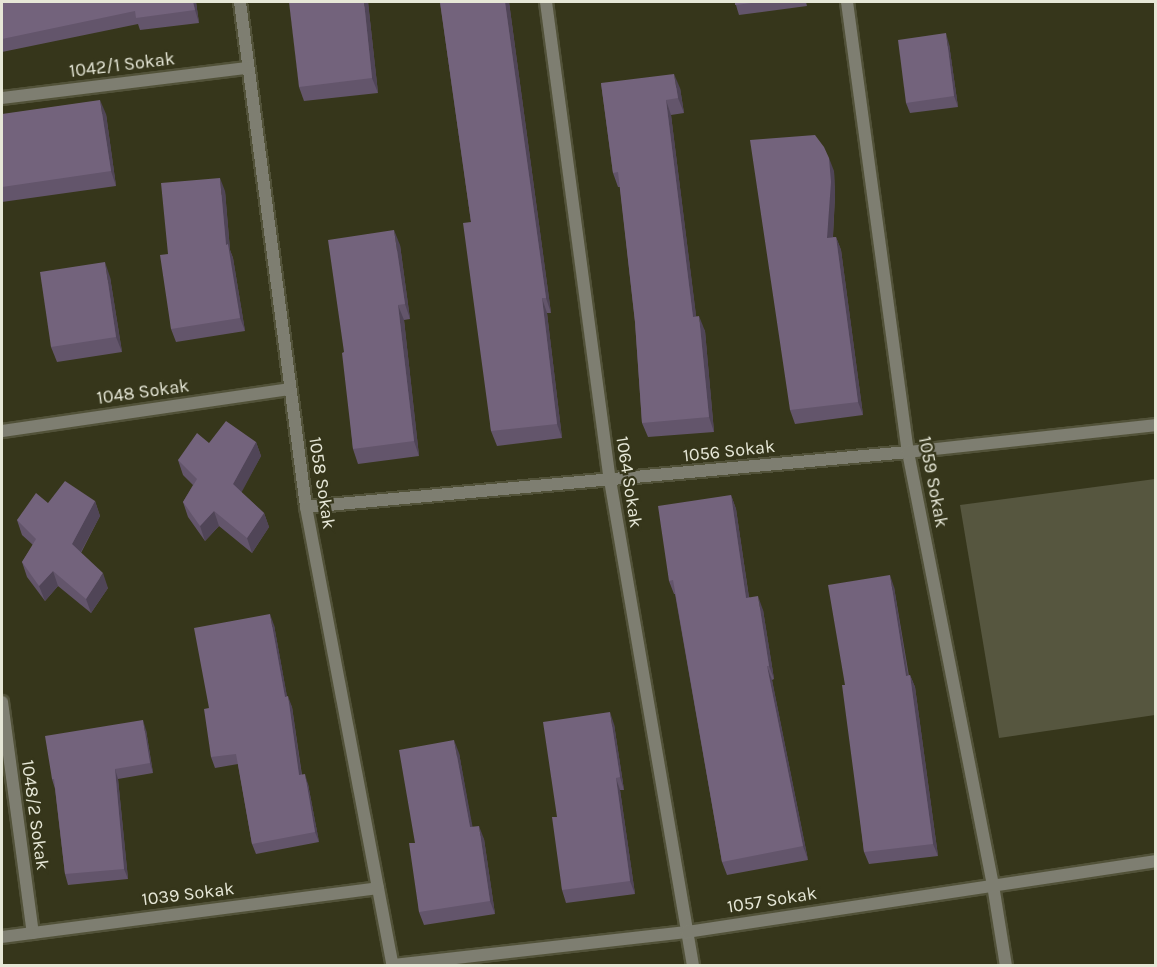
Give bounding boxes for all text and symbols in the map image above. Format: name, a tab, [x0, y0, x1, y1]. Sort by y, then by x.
street label: 1042/1 Sokak	[68, 48, 176, 82]
street label: 1048 Sokak	[95, 375, 191, 409]
street label: 1058 Sokak	[304, 435, 340, 531]
street label: 1064 Sokak	[611, 435, 647, 529]
street label: 1056 Sokak	[682, 435, 776, 467]
street label: 1059 Sokak	[914, 435, 952, 529]
street label: 1048/2 Sokak	[17, 758, 53, 872]
street label: 1039 Sokak	[141, 878, 235, 910]
street label: 1057 Sokak	[726, 882, 818, 918]

